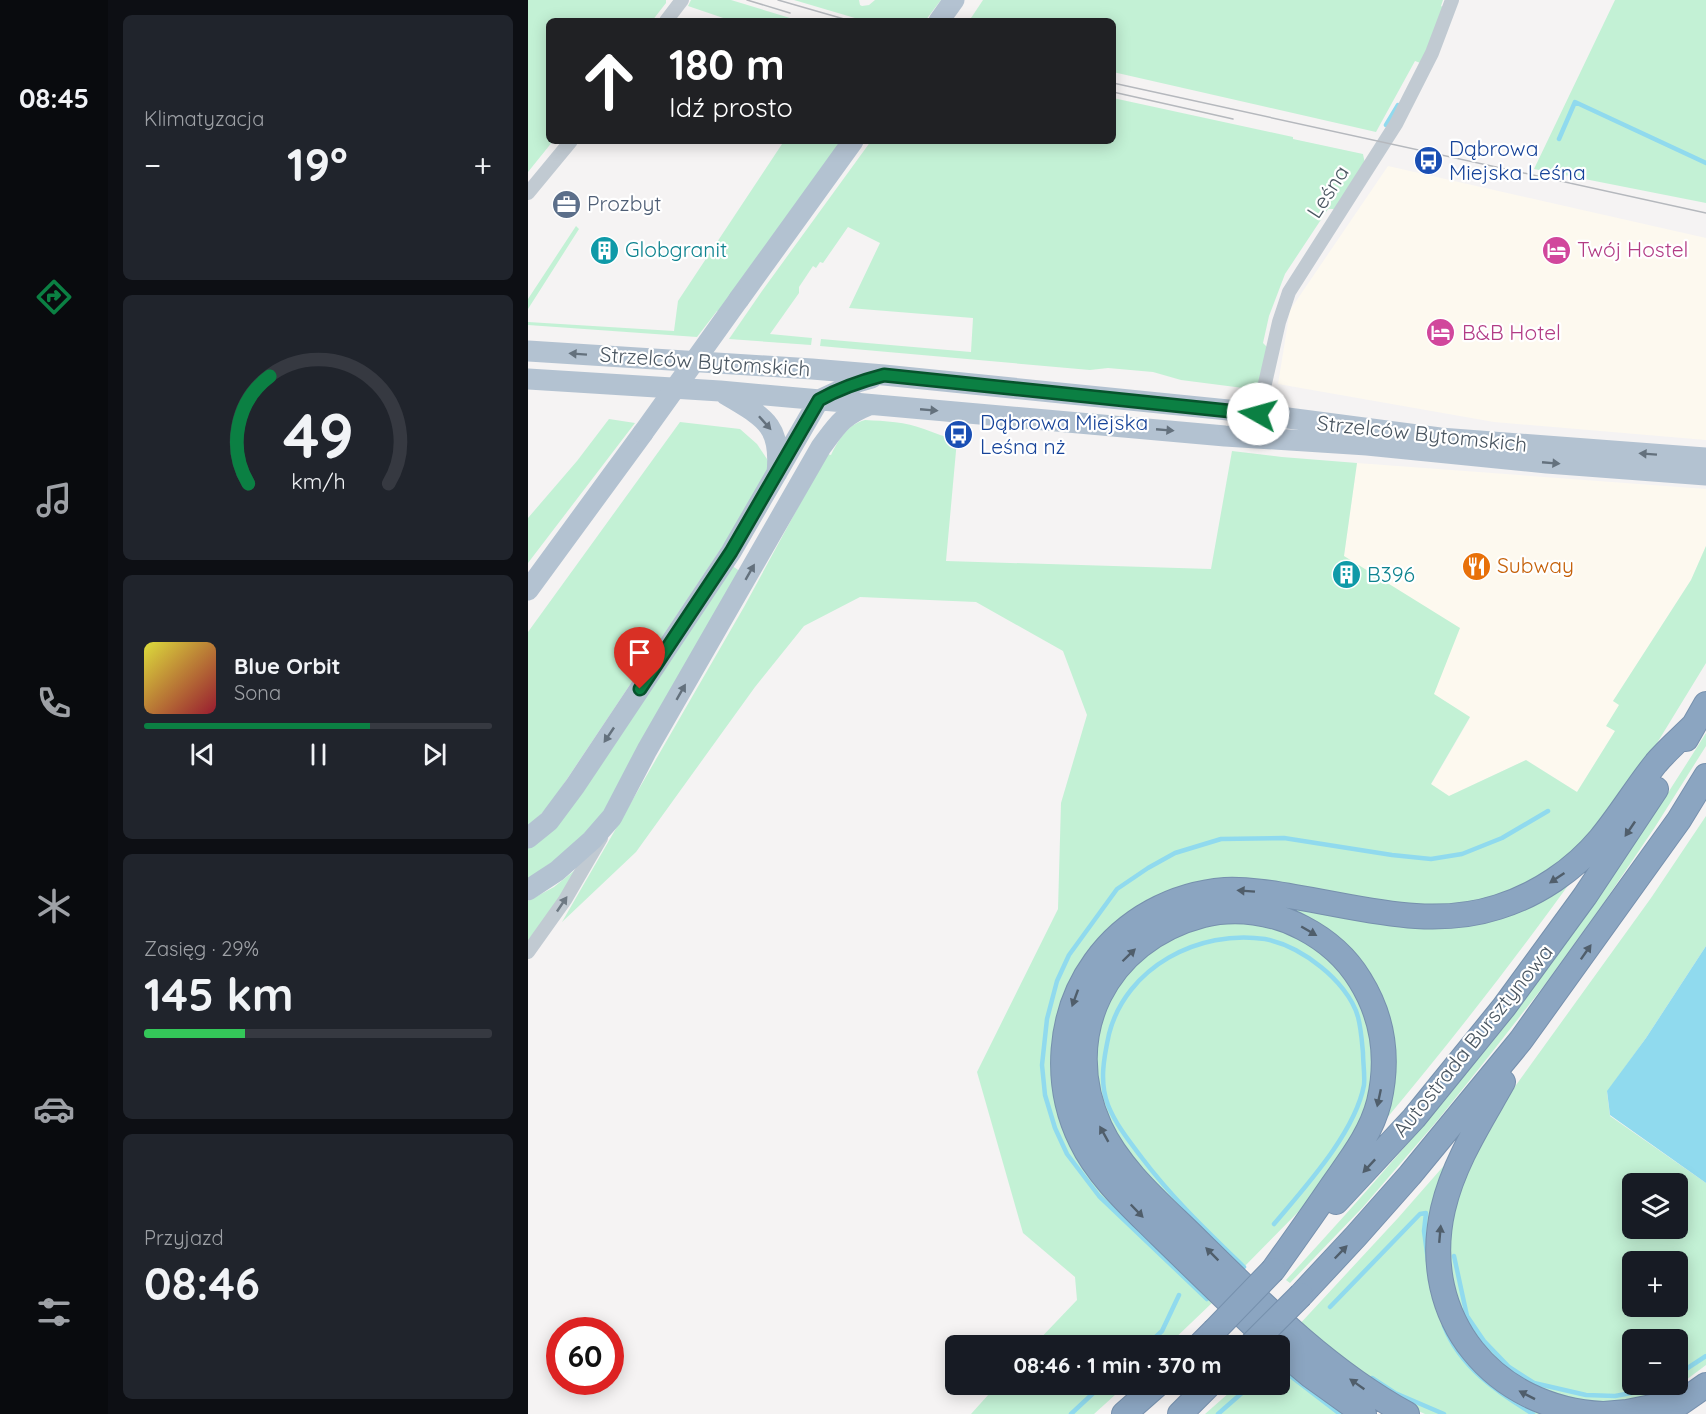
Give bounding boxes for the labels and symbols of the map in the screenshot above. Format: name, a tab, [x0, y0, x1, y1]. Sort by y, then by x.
place label: Dąbrowa Miejska Leśna	[1449, 135, 1586, 185]
bus stop icon: Dąbrowa Miejska Leśna	[1412, 145, 1444, 177]
street label: Leśna	[1301, 160, 1354, 223]
office icon: Prozbyt	[550, 188, 582, 220]
place label: Prozbyt	[587, 190, 661, 216]
building icon: Globgranit	[588, 234, 620, 266]
hotel icon: Twój Hostel	[1540, 234, 1572, 266]
place label: Globgranit	[625, 236, 727, 262]
place label: Twój Hostel	[1577, 236, 1688, 262]
hotel icon: B&B Hotel	[1425, 317, 1457, 349]
place label: B&B Hotel	[1462, 319, 1561, 345]
street label: Strzelców Bytomskich	[599, 341, 811, 381]
one-way arrow	[568, 350, 587, 359]
position arrow	[1226, 382, 1290, 446]
one-way arrow	[919, 405, 938, 415]
place label: Dąbrowa Miejska Leśna nż	[980, 409, 1148, 459]
street label: Strzelców Bytomskich	[1316, 409, 1529, 457]
one-way arrow	[758, 415, 772, 430]
bus stop icon: Dąbrowa Miejska Leśna nż	[943, 419, 975, 451]
one-way arrow	[1155, 426, 1174, 435]
one-way arrow	[1638, 450, 1657, 459]
one-way arrow	[1541, 458, 1560, 468]
restaurant icon: Subway	[1460, 550, 1492, 582]
place label: Subway	[1497, 552, 1574, 578]
building icon: B396	[1330, 559, 1362, 591]
place label: B396	[1367, 561, 1415, 587]
one-way arrow	[744, 564, 755, 580]
pin	[614, 627, 665, 689]
one-way arrow	[676, 683, 686, 700]
one-way arrow	[603, 727, 615, 743]
one-way arrow	[1625, 821, 1636, 837]
one-way arrow	[1549, 872, 1565, 884]
one-way arrow	[1236, 886, 1255, 896]
one-way arrow	[556, 896, 567, 913]
one-way arrow	[1301, 926, 1317, 937]
street label: Autostrada Bursztynowa	[1387, 939, 1558, 1142]
one-way arrow	[1580, 945, 1592, 961]
one-way arrow	[1122, 949, 1136, 963]
one-way arrow	[1070, 989, 1079, 1007]
one-way arrow	[1374, 1089, 1383, 1108]
one-way arrow	[1099, 1125, 1109, 1142]
one-way arrow	[1363, 1158, 1377, 1172]
one-way arrow	[1129, 1204, 1143, 1218]
one-way arrow	[1435, 1225, 1445, 1244]
one-way arrow	[1334, 1245, 1348, 1260]
one-way arrow	[1205, 1248, 1219, 1262]
speed limit sign: 60	[546, 1317, 624, 1395]
one-way arrow	[1350, 1378, 1366, 1390]
one-way arrow	[1519, 1390, 1536, 1400]

